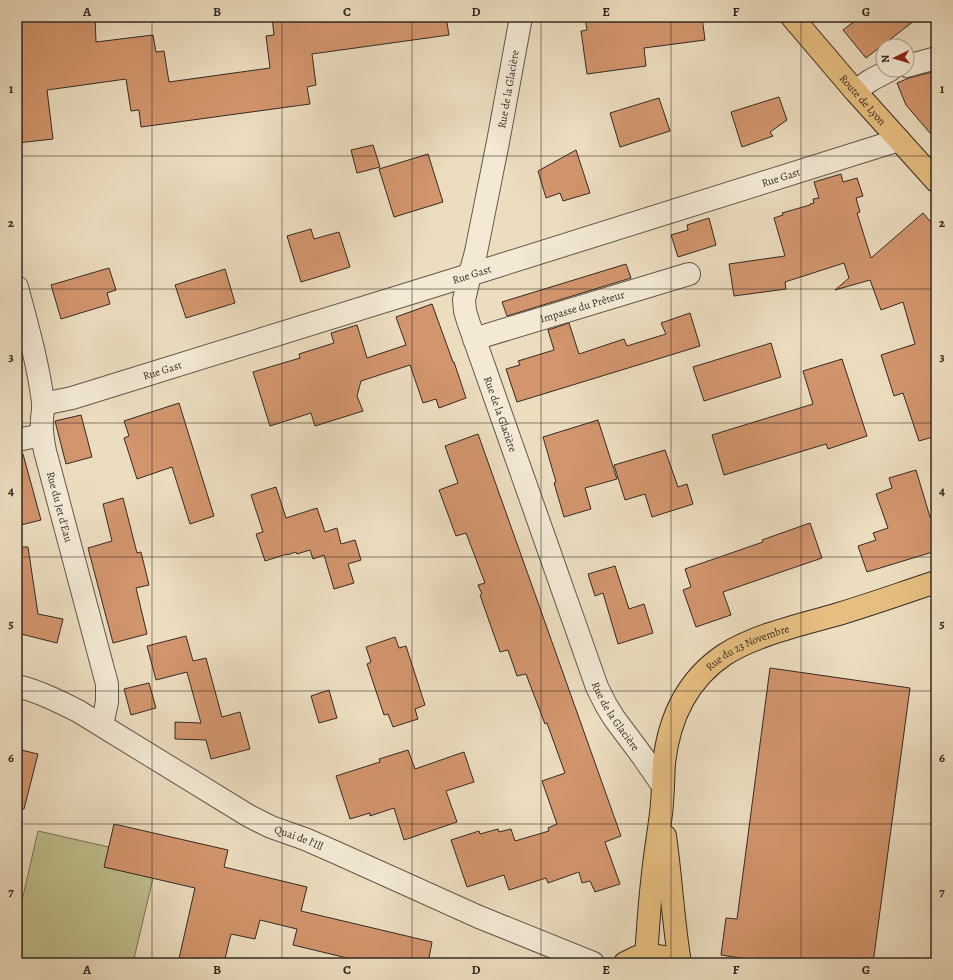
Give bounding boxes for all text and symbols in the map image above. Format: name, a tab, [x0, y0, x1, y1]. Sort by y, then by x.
text: A	[82, 3, 92, 20]
text: B	[213, 3, 221, 20]
text: C	[343, 3, 351, 20]
text: D	[471, 3, 481, 20]
text: E	[602, 3, 610, 20]
text: F	[733, 3, 740, 20]
text: G	[862, 3, 870, 20]
north arrow	[875, 38, 915, 78]
street label: Rue de la Glacière	[494, 49, 523, 129]
text: N	[878, 54, 893, 63]
street label: Route de Lyon	[836, 71, 889, 129]
text: 1	[9, 80, 14, 97]
text: 1	[940, 80, 945, 97]
street label: Rue Gast	[760, 164, 803, 191]
text: 2	[8, 214, 15, 231]
text: 2	[939, 214, 946, 231]
street label: Rue Gast	[450, 261, 493, 288]
street label: Impasse du Prêteur	[538, 287, 627, 327]
text: 3	[8, 348, 14, 365]
text: 3	[939, 348, 945, 365]
street label: Rue Gast	[141, 357, 184, 384]
street label: Rue de la Glacière	[480, 374, 521, 454]
street label: Rue du Jet d'Eau	[43, 470, 76, 544]
text: 4	[8, 482, 14, 499]
text: 4	[939, 482, 945, 499]
text: 5	[8, 615, 14, 632]
text: 5	[939, 615, 945, 632]
street label: Rue du 23 Novembre	[702, 621, 791, 674]
street label: Rue de la Glacière	[588, 680, 643, 754]
text: 6	[8, 749, 14, 766]
text: 6	[939, 749, 945, 766]
street label: Quai de l'Ill	[272, 822, 326, 854]
text: 7	[8, 883, 14, 900]
text: 7	[939, 883, 945, 900]
text: A	[82, 961, 92, 978]
text: B	[213, 961, 221, 978]
text: C	[343, 961, 351, 978]
text: D	[471, 961, 481, 978]
text: E	[602, 961, 610, 978]
text: F	[733, 961, 740, 978]
text: G	[862, 961, 870, 978]

